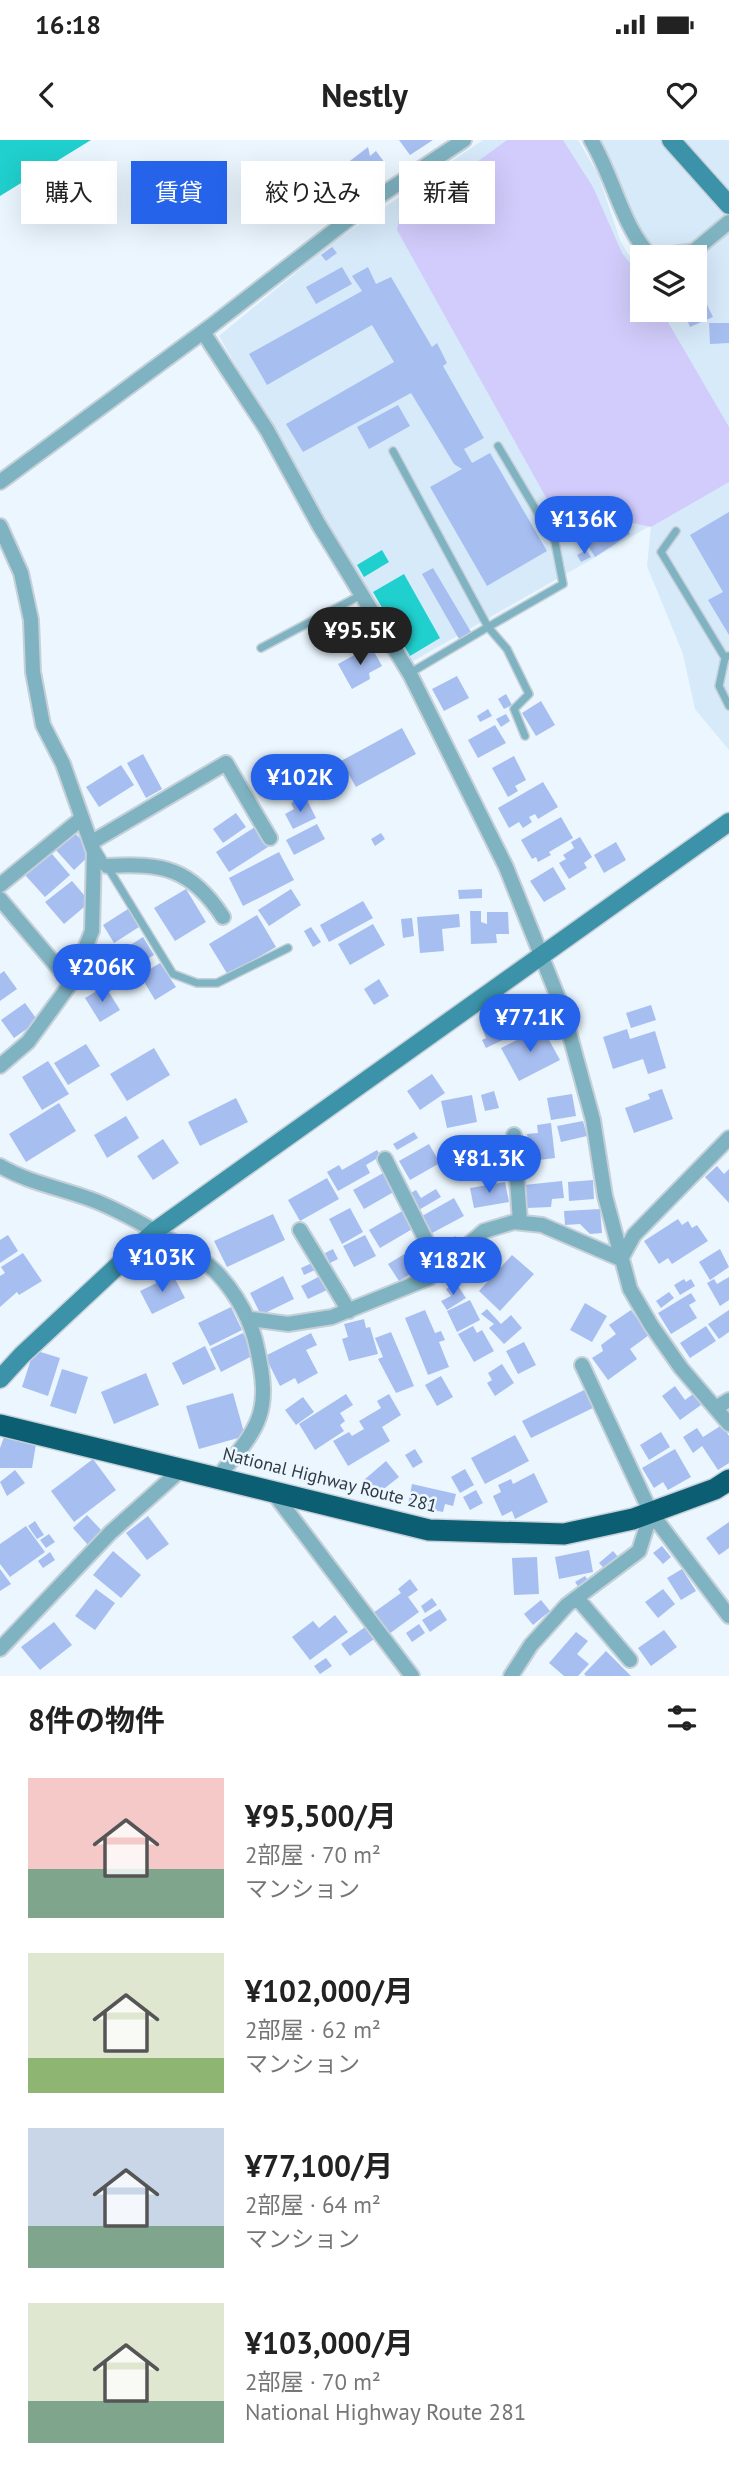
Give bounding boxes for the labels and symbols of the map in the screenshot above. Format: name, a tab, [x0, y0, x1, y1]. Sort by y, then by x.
pin: ¥136K	[535, 496, 633, 556]
pin: ¥95.5K	[303, 608, 417, 667]
pin: ¥102K	[251, 754, 349, 814]
pin: ¥206K	[53, 944, 151, 1004]
pin: ¥77.1K	[473, 995, 587, 1054]
pin: ¥81.3K	[432, 1136, 546, 1195]
pin: ¥103K	[113, 1234, 211, 1294]
pin: ¥182K	[404, 1238, 502, 1297]
street label: National Highway Route 281	[221, 1442, 440, 1517]

